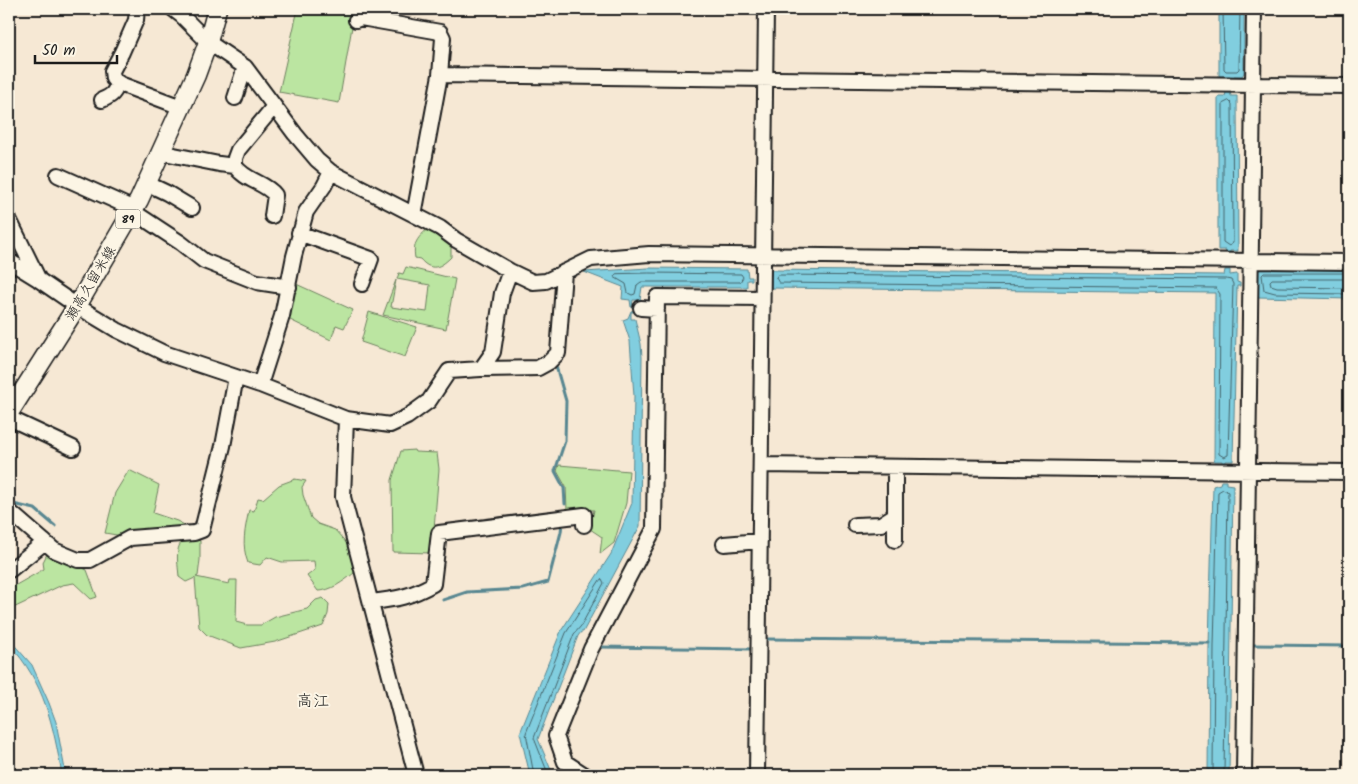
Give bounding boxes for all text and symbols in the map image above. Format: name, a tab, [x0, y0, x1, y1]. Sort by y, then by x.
scale bar	[35, 32, 118, 64]
text: 50 m	[42, 39, 76, 63]
road number: 89	[116, 210, 140, 228]
street label: 瀬高久留米線	[60, 242, 122, 325]
district label: 高江	[297, 689, 329, 714]

